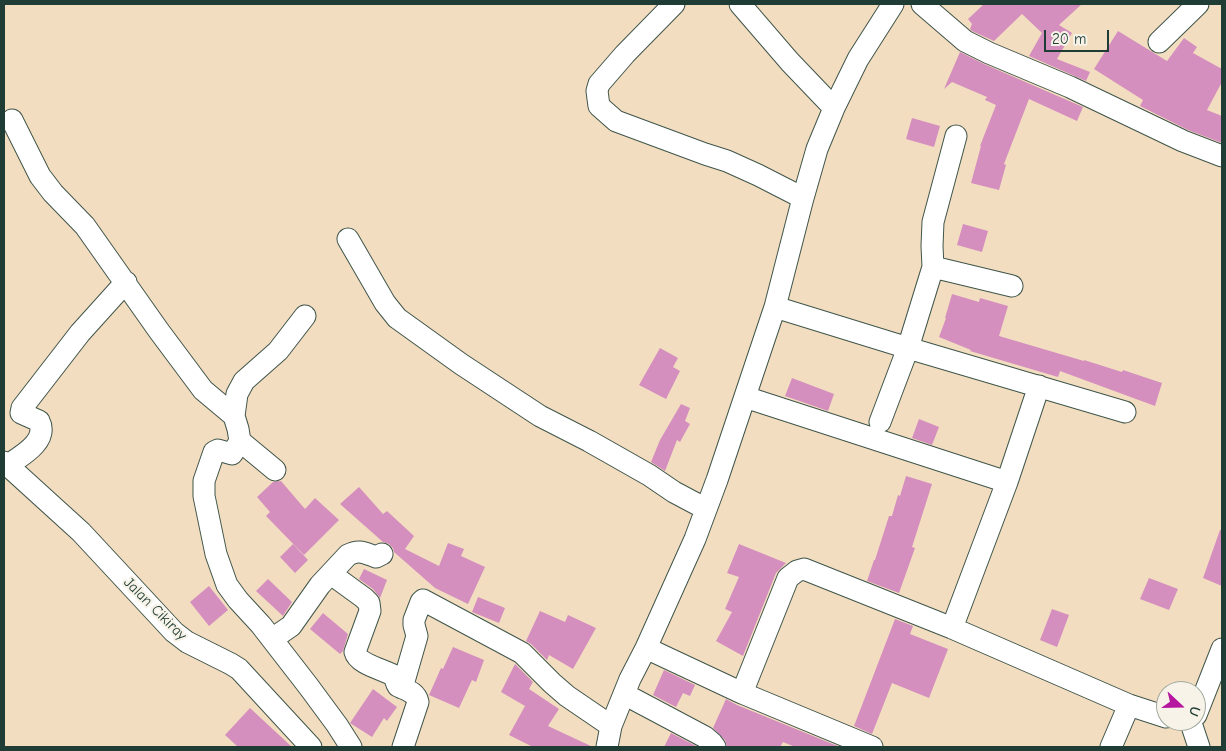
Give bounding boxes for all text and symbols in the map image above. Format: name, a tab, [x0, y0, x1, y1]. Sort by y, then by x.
scale bar	[1046, 20, 1111, 52]
text: 20 m	[1052, 30, 1086, 48]
street label: Jalan Cikiray	[120, 574, 190, 644]
north arrow	[1156, 681, 1206, 731]
text: U	[1185, 704, 1204, 719]

